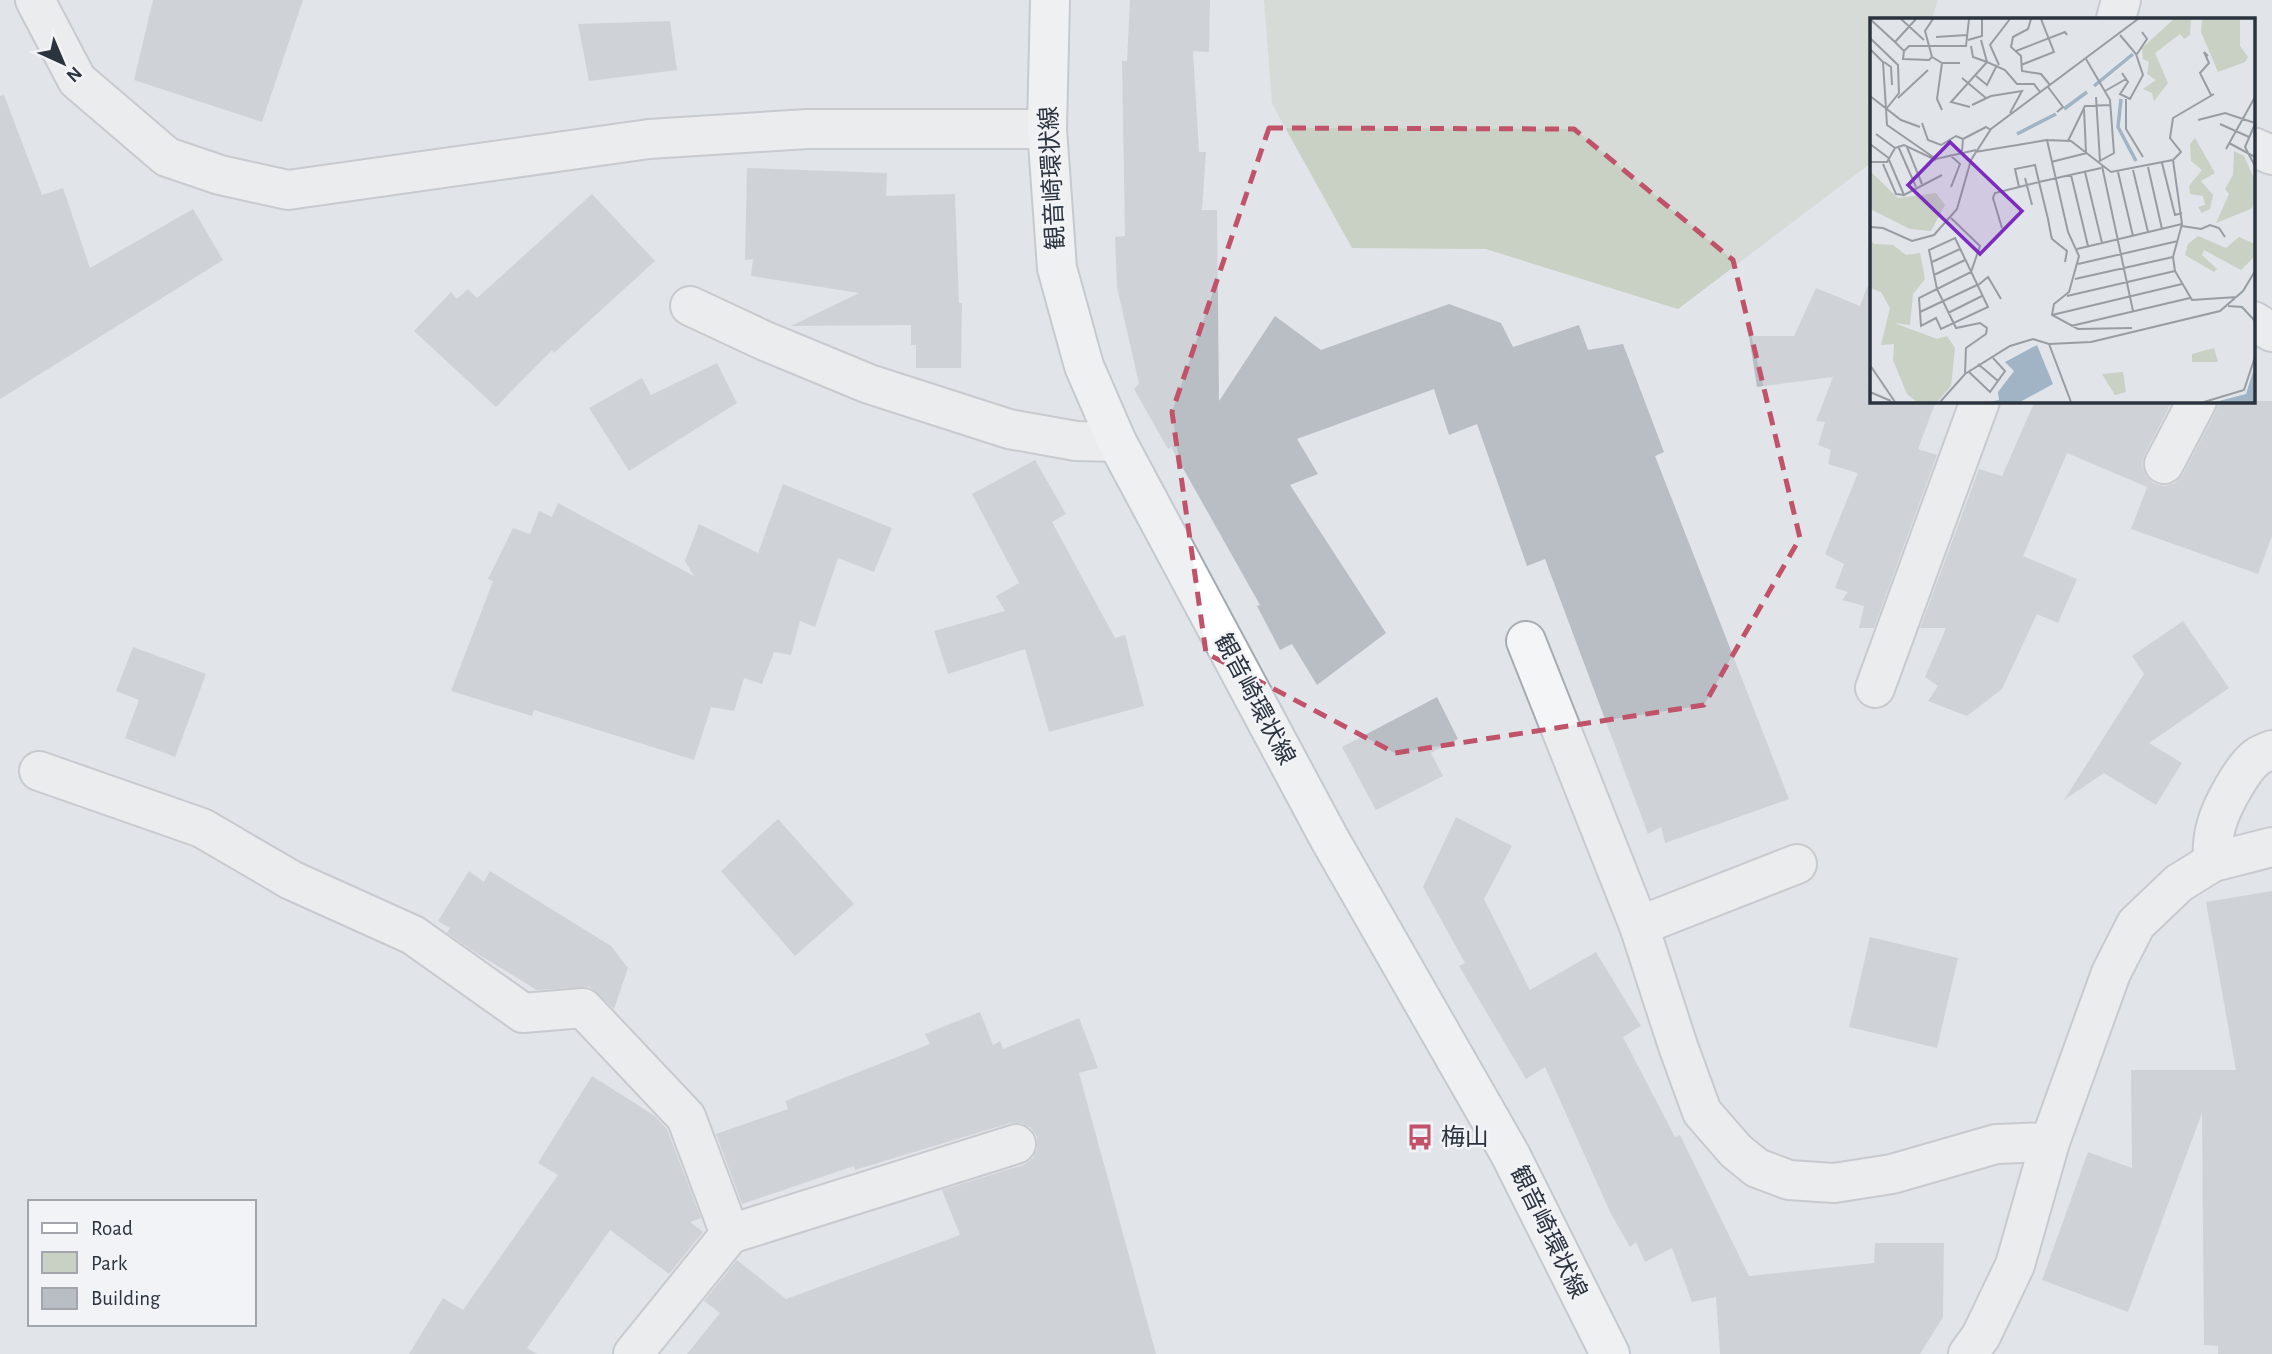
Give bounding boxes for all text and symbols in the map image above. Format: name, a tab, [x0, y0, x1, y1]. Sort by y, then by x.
inset map	[1870, 18, 2254, 402]
north arrow	[28, 28, 98, 98]
text: N	[62, 63, 85, 86]
street label: 観音崎環状線	[1035, 105, 1069, 251]
street label: 観音崎環状線	[1210, 629, 1300, 769]
bus stop icon: 梅山	[1405, 1122, 1435, 1152]
place label: 梅山	[1441, 1124, 1489, 1150]
street label: 観音崎環状線	[1506, 1162, 1592, 1302]
legend	[28, 1200, 256, 1326]
text: Road	[91, 1218, 133, 1239]
text: Park	[91, 1253, 128, 1274]
text: Building	[91, 1288, 161, 1309]

